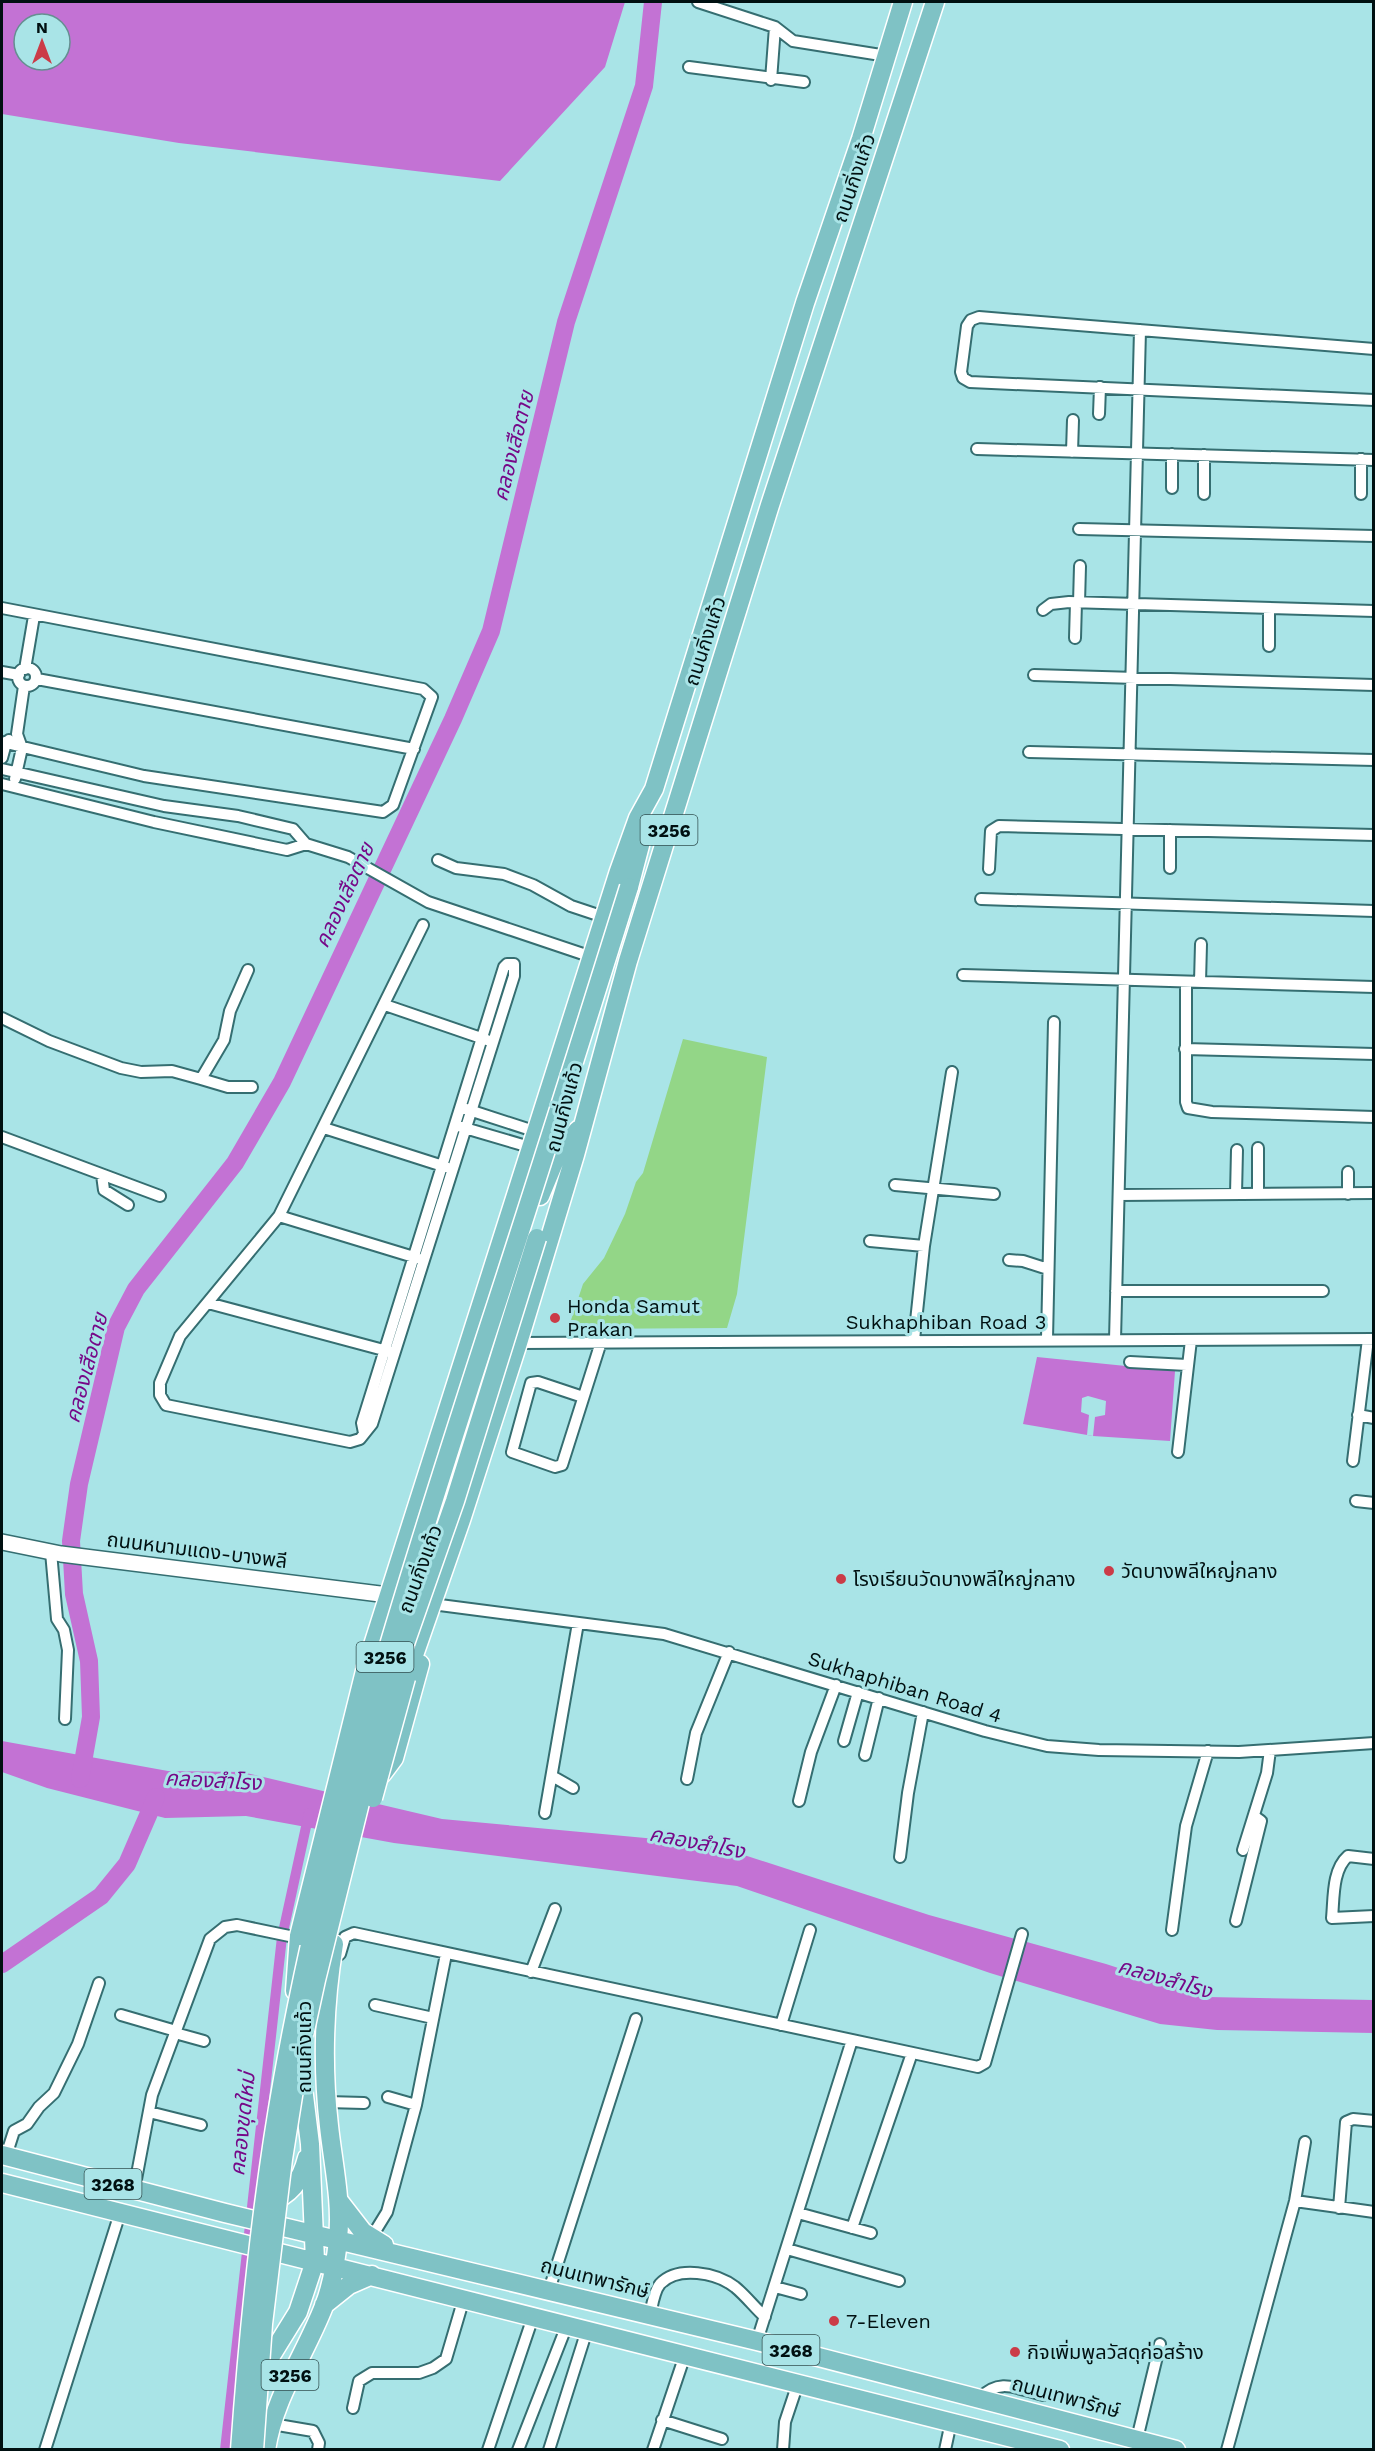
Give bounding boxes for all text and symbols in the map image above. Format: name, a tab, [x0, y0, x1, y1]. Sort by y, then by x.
north arrow	[12, 12, 72, 72]
text: N	[36, 18, 48, 37]
street label: ถนนกิ่งแก้ว	[827, 130, 880, 226]
water label: คลองเสือตาย	[487, 387, 539, 504]
street label: ถนนกิ่งแก้ว	[679, 593, 731, 689]
road number: 3256	[640, 815, 698, 845]
water label: คลองเสือตาย	[309, 837, 380, 951]
street label: ถนนกิ่งแก้ว	[540, 1059, 588, 1155]
place label: Honda Samut Prakan	[567, 1294, 700, 1341]
water label: คลองเสือตาย	[59, 1309, 113, 1426]
street label: Sukhaphiban Road 3	[846, 1310, 1046, 1334]
marker: Honda Samut Prakan	[548, 1311, 562, 1325]
street label: ถนนกิ่งแก้ว	[392, 1521, 447, 1617]
street label: ถนนหนามแดง-บางพลี	[105, 1527, 289, 1573]
place label: วัดบางพลีใหญ่กลาง	[1121, 1559, 1277, 1583]
marker: วัดบางพลีใหญ่กลาง	[1102, 1564, 1116, 1578]
place label: โรงเรียนวัดบางพลีใหญ่กลาง	[853, 1567, 1075, 1591]
marker: โรงเรียนวัดบางพลีใหญ่กลาง	[834, 1572, 848, 1586]
road number: 3256	[356, 1642, 414, 1672]
street label: Sukhaphiban Road 4	[805, 1646, 1005, 1728]
water label: คลองสำโรง	[164, 1765, 264, 1795]
water label: คลองสำโรง	[647, 1821, 748, 1864]
water label: คลองสำโรง	[1115, 1953, 1216, 2004]
street label: ถนนกิ่งแก้ว	[291, 2001, 316, 2093]
water label: คลองขุดใหม่	[224, 2068, 261, 2177]
road number: 3268	[84, 2169, 142, 2199]
street label: ถนนเทพารักษ์	[538, 2253, 652, 2303]
place label: 7-Eleven	[846, 2309, 931, 2333]
marker: 7-Eleven	[827, 2314, 841, 2328]
road number: 3268	[762, 2335, 820, 2365]
place label: กิจเพิ่มพูลวัสดุก่อสร้าง	[1027, 2339, 1204, 2365]
marker: กิจเพิ่มพูลวัสดุก่อสร้าง	[1008, 2345, 1022, 2359]
road number: 3256	[262, 2360, 318, 2390]
street label: ถนนเทพารักษ์	[1009, 2371, 1123, 2423]

